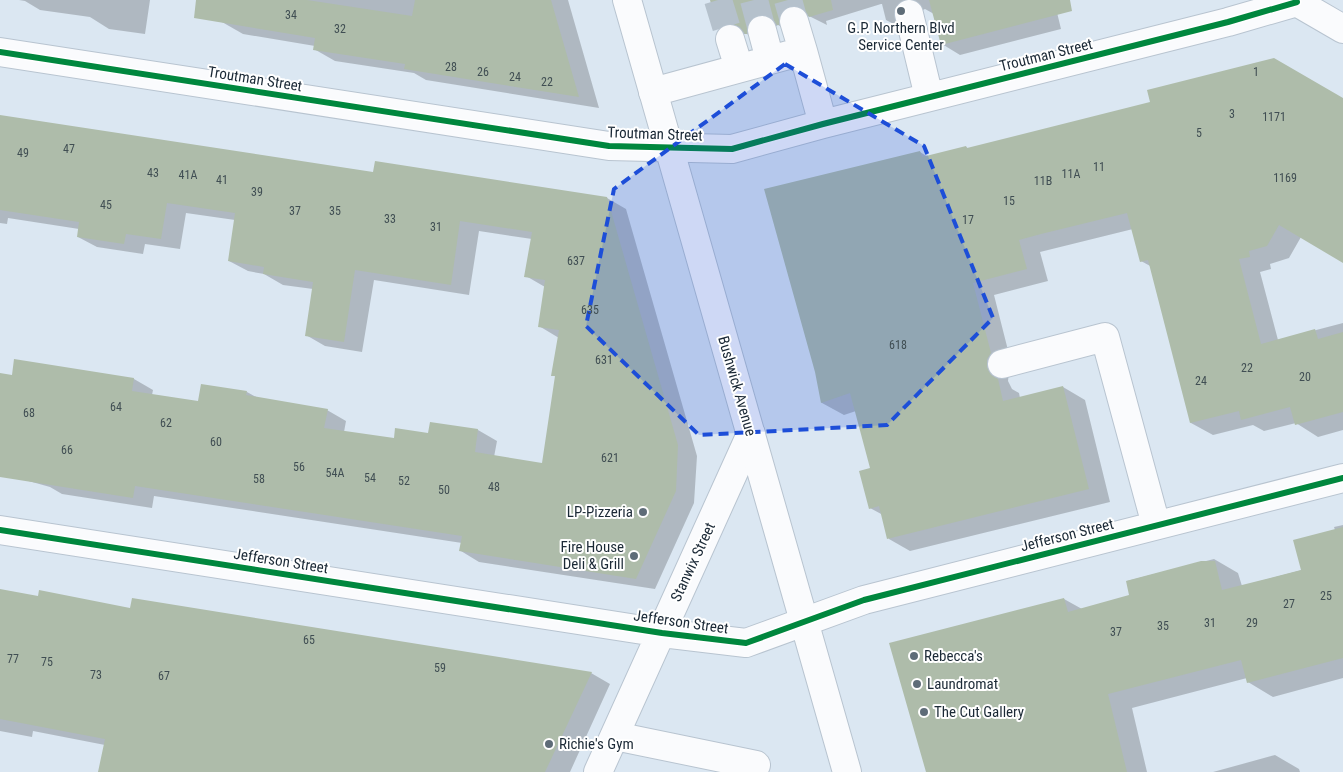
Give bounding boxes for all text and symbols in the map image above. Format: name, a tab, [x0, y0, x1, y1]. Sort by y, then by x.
marker: G.P. Northern Blvd Service Center	[895, 5, 907, 17]
house number: 34	[285, 8, 297, 22]
place label: G.P. Northern Blvd Service Center	[847, 19, 955, 54]
house number: 32	[334, 22, 346, 36]
street label: Troutman Street	[998, 35, 1094, 75]
house number: 28	[445, 60, 457, 74]
street label: Troutman Street	[207, 63, 303, 95]
house number: 26	[477, 65, 489, 79]
house number: 1	[1253, 65, 1259, 79]
house number: 24	[509, 70, 521, 84]
house number: 22	[541, 75, 553, 89]
house number: 3	[1229, 107, 1235, 121]
house number: 1171	[1262, 110, 1286, 124]
street label: Troutman Street	[607, 123, 703, 145]
house number: 5	[1196, 126, 1202, 140]
house number: 47	[63, 142, 75, 156]
house number: 49	[17, 146, 29, 160]
house number: 11	[1093, 160, 1105, 174]
house number: 43	[147, 166, 159, 180]
house number: 11A	[1062, 167, 1080, 181]
house number: 41A	[179, 168, 197, 182]
house number: 1169	[1273, 171, 1297, 185]
house number: 41	[216, 173, 228, 187]
house number: 11B	[1034, 174, 1052, 188]
house number: 39	[251, 185, 263, 199]
house number: 15	[1003, 194, 1015, 208]
house number: 45	[100, 198, 112, 212]
house number: 37	[289, 204, 301, 218]
house number: 35	[329, 204, 341, 218]
house number: 33	[384, 212, 396, 226]
house number: 17	[962, 213, 974, 227]
house number: 31	[430, 220, 442, 234]
house number: 637	[567, 254, 585, 268]
house number: 635	[581, 303, 599, 317]
street label: Bushwick Avenue	[714, 334, 760, 438]
house number: 618	[889, 338, 907, 352]
house number: 631	[595, 353, 613, 367]
house number: 22	[1241, 361, 1253, 375]
house number: 20	[1299, 370, 1311, 384]
house number: 24	[1195, 374, 1207, 388]
house number: 64	[110, 400, 122, 414]
house number: 68	[23, 406, 35, 420]
house number: 62	[160, 416, 172, 430]
house number: 60	[210, 435, 222, 449]
house number: 66	[61, 443, 73, 457]
house number: 621	[601, 451, 619, 465]
house number: 56	[293, 460, 305, 474]
house number: 54A	[326, 466, 344, 480]
house number: 54	[364, 471, 376, 485]
house number: 58	[253, 472, 265, 486]
house number: 52	[398, 474, 410, 488]
house number: 48	[488, 480, 500, 494]
house number: 50	[438, 483, 450, 497]
place label: LP-Pizzeria	[567, 503, 633, 521]
marker: LP-Pizzeria	[637, 506, 649, 518]
street label: Jefferson Street	[1019, 515, 1115, 555]
street label: Stanwix Street	[667, 520, 719, 604]
place label: Fire House Deli & Grill	[560, 538, 624, 573]
street label: Jefferson Street	[232, 545, 330, 577]
marker: Fire House Deli & Grill	[628, 550, 640, 562]
house number: 25	[1320, 589, 1332, 603]
house number: 27	[1283, 597, 1295, 611]
street label: Jefferson Street	[632, 606, 730, 638]
house number: 31	[1204, 616, 1216, 630]
house number: 29	[1246, 616, 1258, 630]
house number: 35	[1157, 619, 1169, 633]
house number: 37	[1110, 625, 1122, 639]
house number: 65	[303, 633, 315, 647]
place label: Rebecca's	[924, 647, 983, 665]
marker: Rebecca's	[908, 650, 920, 662]
house number: 77	[7, 652, 19, 666]
house number: 75	[41, 655, 53, 669]
house number: 59	[434, 661, 446, 675]
house number: 73	[90, 668, 102, 682]
house number: 67	[158, 669, 170, 683]
place label: Laundromat	[927, 675, 998, 693]
marker: Laundromat	[911, 678, 923, 690]
place label: The Cut Gallery	[934, 703, 1024, 721]
marker: The Cut Gallery	[918, 706, 930, 718]
place label: Richie's Gym	[559, 735, 634, 753]
marker: Richie's Gym	[543, 738, 555, 750]

